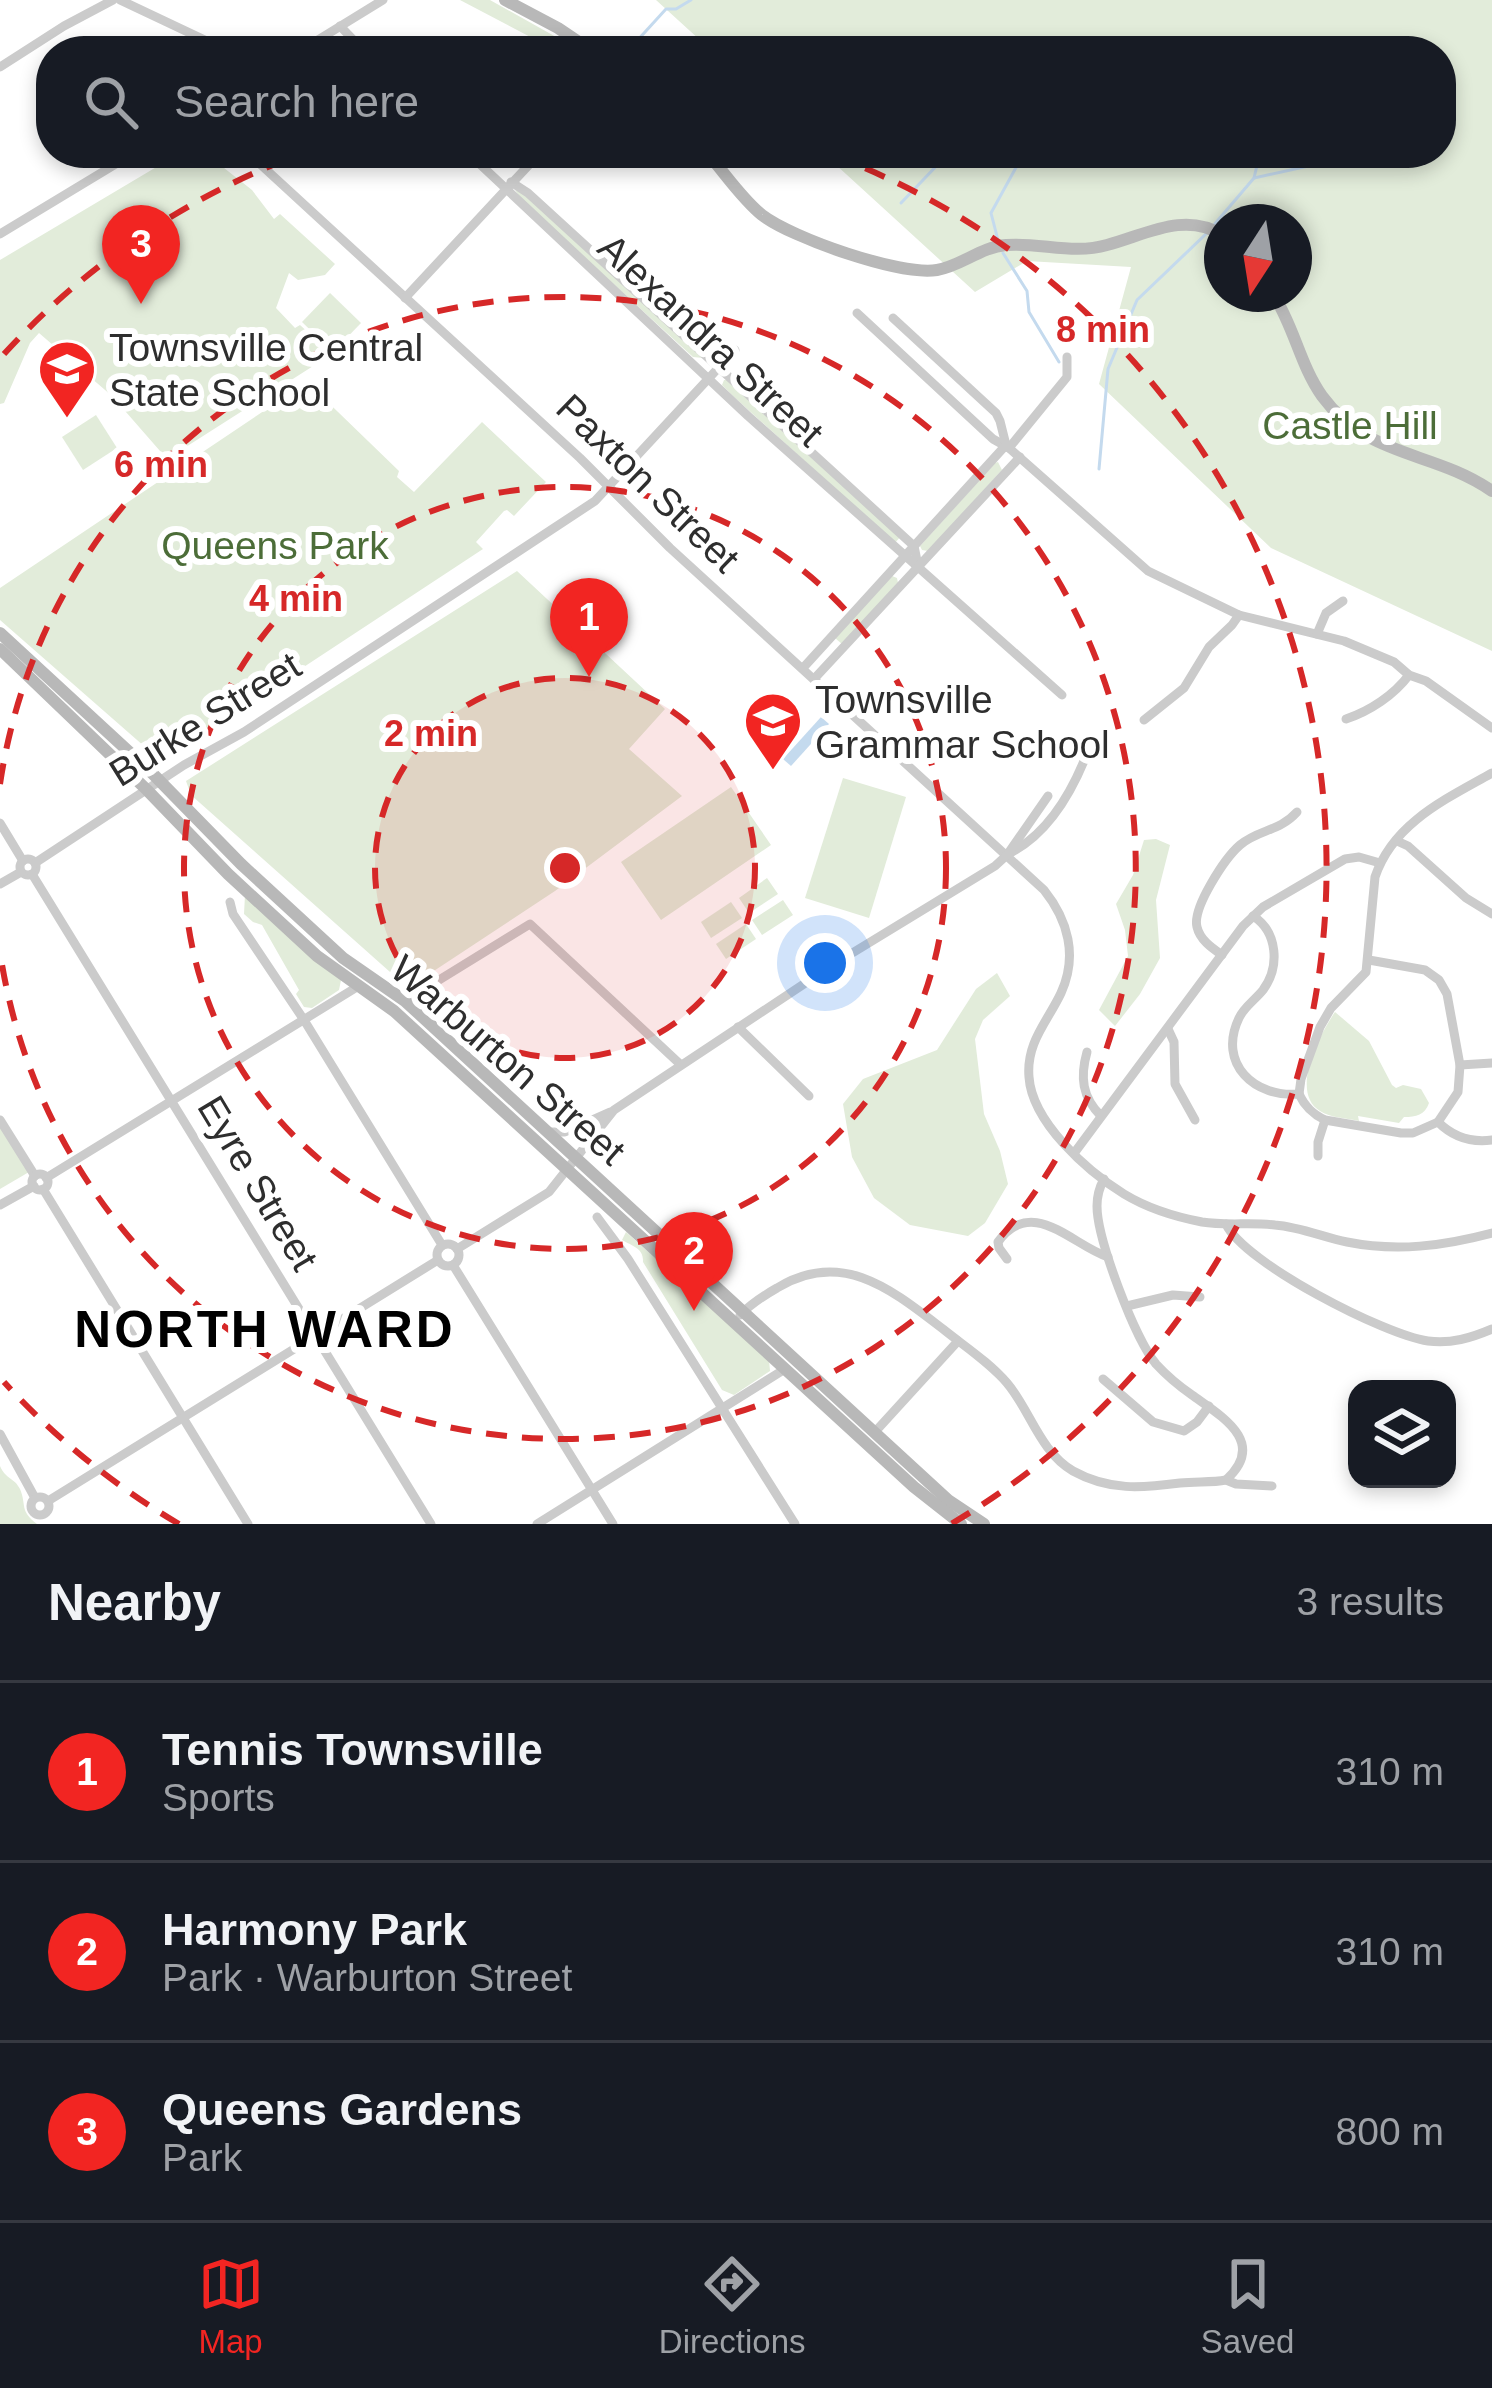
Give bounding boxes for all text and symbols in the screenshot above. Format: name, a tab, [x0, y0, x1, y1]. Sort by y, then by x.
search box	[36, 36, 1456, 168]
icon: search	[78, 69, 144, 135]
text: Search here	[174, 76, 419, 127]
north arrow	[1204, 204, 1312, 312]
pin: 3	[102, 205, 180, 304]
street label: Alexandra Street	[590, 225, 832, 455]
text: 8 min	[1056, 309, 1150, 350]
place label: Townsville Central State School	[109, 326, 423, 414]
school or university icon: Townsville Central State School	[36, 338, 98, 420]
street label: Paxton Street	[548, 385, 748, 581]
park label: Castle Hill	[1262, 404, 1438, 447]
text: 6 min	[114, 444, 208, 485]
park label: Queens Park	[161, 524, 389, 567]
text: 4 min	[249, 578, 343, 619]
pin: 1	[550, 578, 628, 677]
street label: Burke Street	[102, 643, 308, 795]
place label: Townsville Grammar School	[815, 678, 1110, 766]
school or university icon: Townsville Grammar School	[742, 690, 804, 772]
text: 2 min	[384, 713, 478, 754]
centre of rings	[544, 847, 586, 889]
your location	[795, 933, 855, 993]
street label: Warburton Street	[382, 947, 634, 1173]
street label: Eyre Street	[189, 1088, 327, 1278]
pin: 2	[655, 1212, 733, 1311]
district label: NORTH WARD	[74, 1301, 456, 1358]
map controls	[1348, 1380, 1456, 1488]
button: layers	[1348, 1380, 1456, 1488]
text: Nearby	[48, 1574, 221, 1631]
text: 3 results	[1297, 1580, 1444, 1623]
text: Tennis Townsville	[162, 1724, 543, 1775]
text: 1	[76, 1750, 98, 1793]
text: 310 m	[1336, 1750, 1444, 1793]
text: Sports	[162, 1776, 275, 1819]
text: Harmony Park	[162, 1904, 467, 1955]
text: 2	[76, 1930, 98, 1973]
text: 310 m	[1336, 1930, 1444, 1973]
text: Park · Warburton Street	[162, 1956, 572, 1999]
text: Queens Gardens	[162, 2084, 522, 2135]
text: 3	[76, 2110, 98, 2153]
text: 800 m	[1336, 2110, 1444, 2153]
text: Park	[162, 2136, 242, 2179]
tab: Map	[198, 2251, 264, 2361]
tab: Directions	[659, 2251, 806, 2361]
tab: Saved	[1201, 2251, 1294, 2361]

